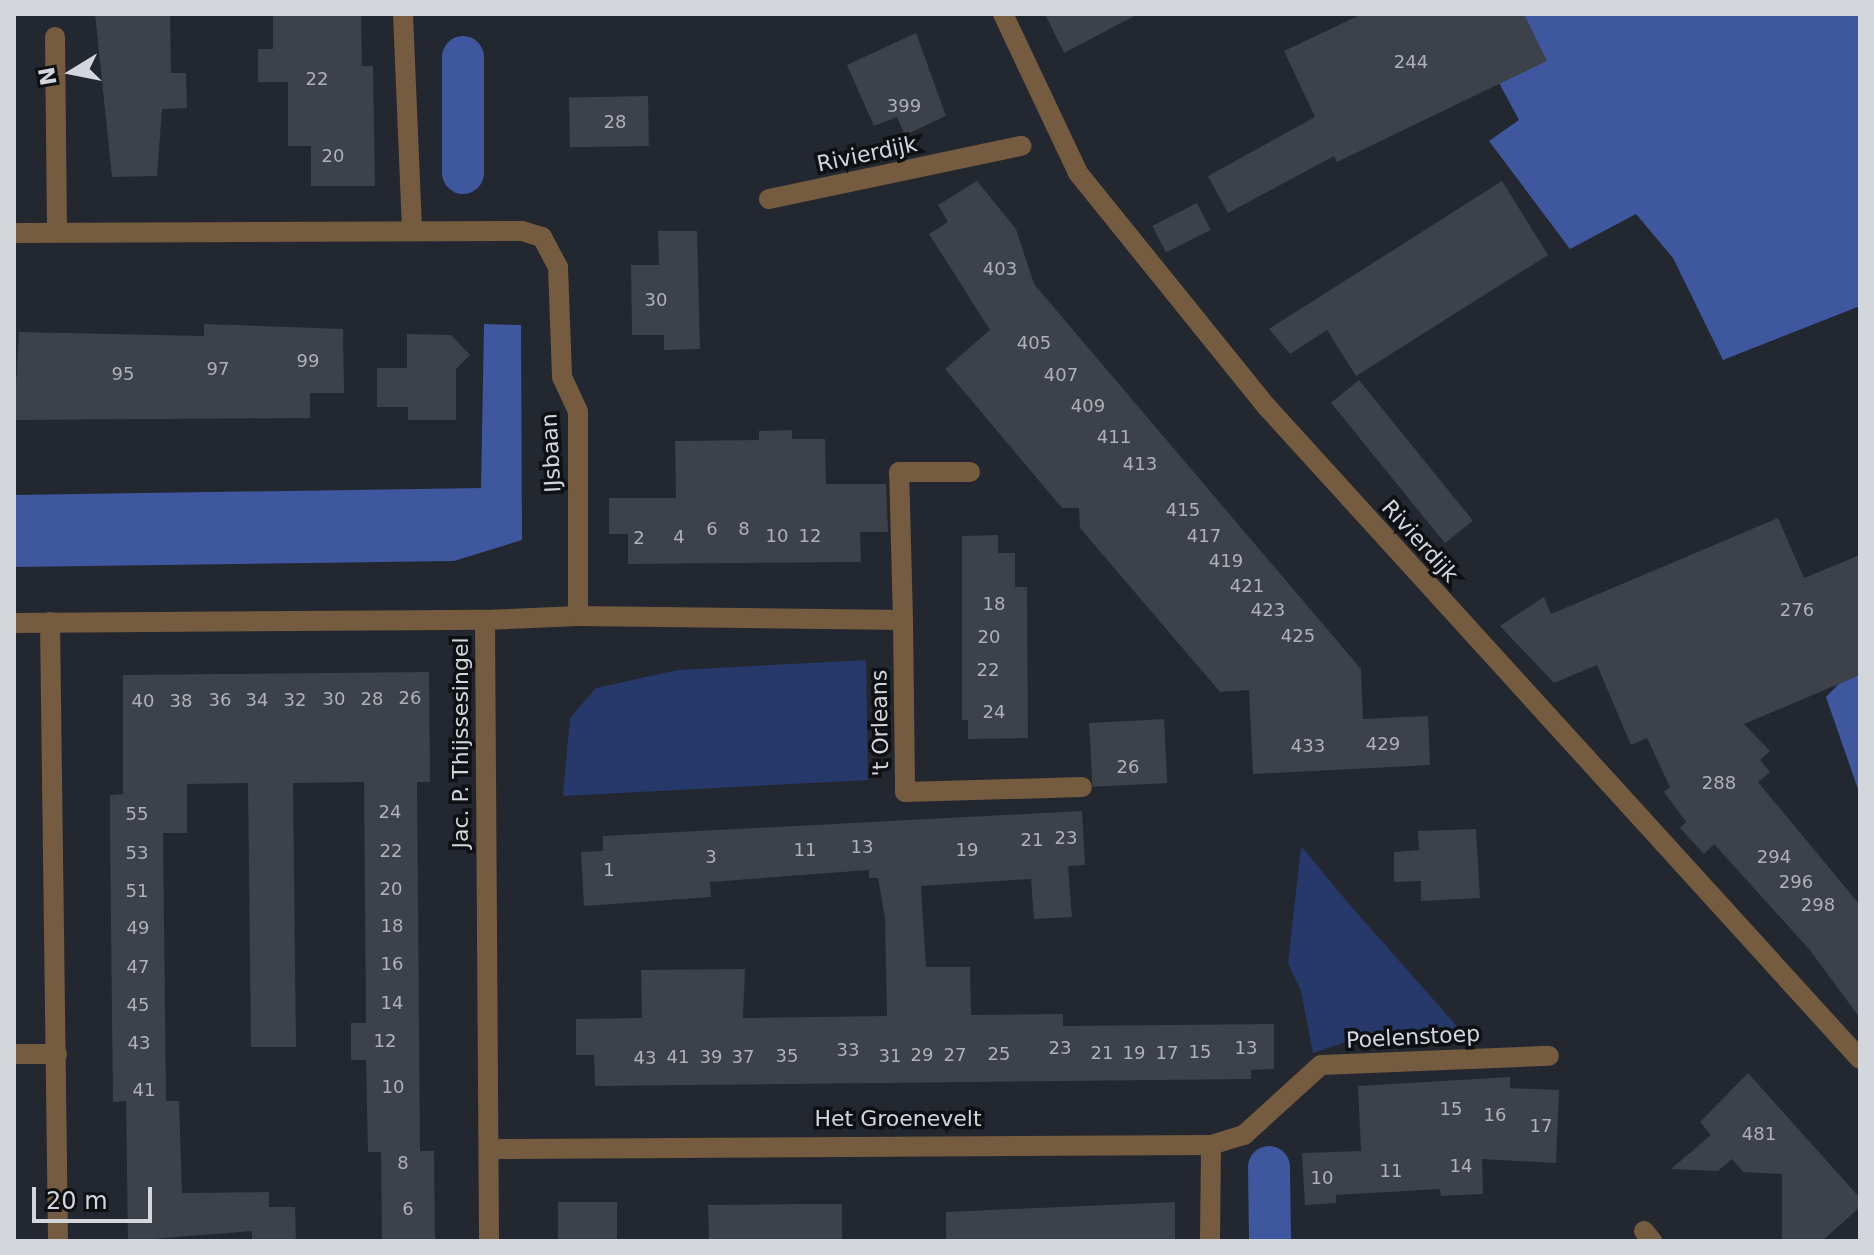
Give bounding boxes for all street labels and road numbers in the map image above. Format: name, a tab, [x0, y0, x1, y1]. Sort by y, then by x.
street label: Rivierdijk	[815, 131, 919, 177]
street label: IJsbaan	[536, 413, 566, 493]
street label: Rivierdijk	[1376, 494, 1464, 588]
street label: Jac. P. Thijssesingel	[448, 637, 474, 849]
street label: 't Orleans	[866, 669, 894, 777]
street label: Poelenstoep	[1345, 1020, 1481, 1054]
street label: Het Groenevelt	[814, 1106, 982, 1132]

